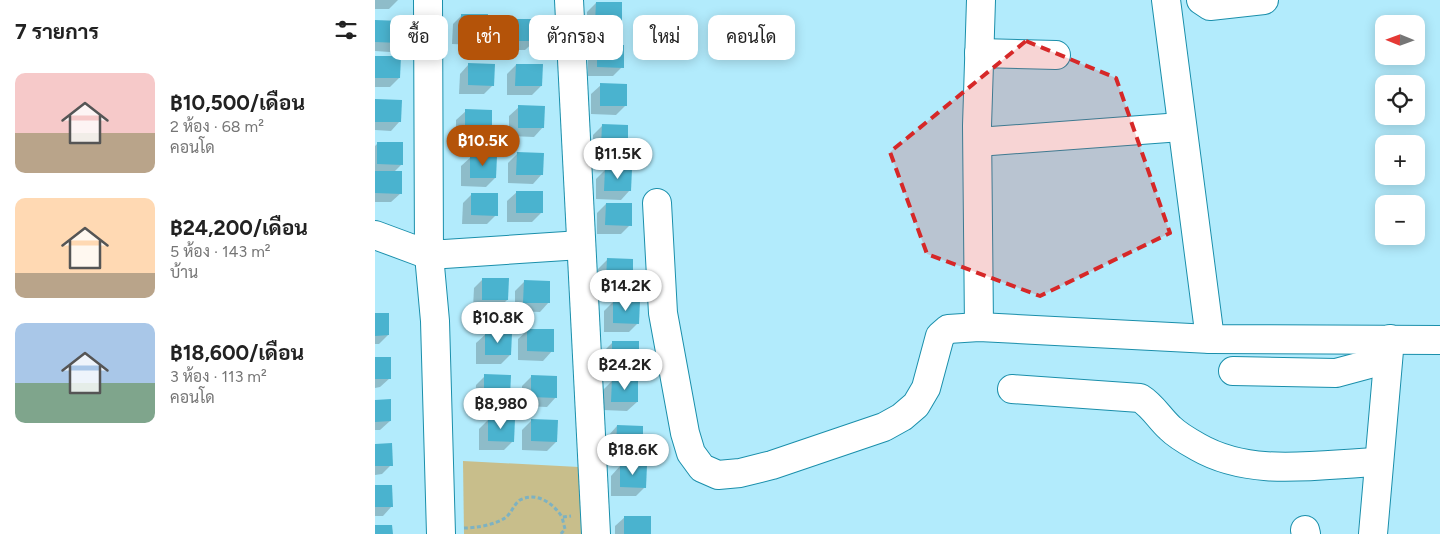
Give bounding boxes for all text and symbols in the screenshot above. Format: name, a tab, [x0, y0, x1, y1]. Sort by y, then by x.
chip: ซื้อ	[390, 15, 448, 60]
chip: เช่า	[458, 15, 519, 60]
chip: ตัวกรอง	[529, 15, 623, 60]
chip: ใหม่	[633, 15, 698, 60]
chip: คอนโด	[708, 15, 795, 60]
north arrow	[1375, 15, 1425, 65]
map controls	[1375, 15, 1425, 245]
icon: filters	[332, 16, 360, 44]
text: 7 รายการ	[15, 19, 99, 44]
button: locate	[1375, 75, 1425, 125]
text: ฿10,500/เดือน	[170, 90, 305, 115]
icon: home	[55, 93, 115, 153]
text: 2 ห้อง · 68 m²	[170, 117, 264, 136]
pin: ฿10.5K	[442, 124, 524, 167]
text: ฿10.5K	[458, 131, 508, 150]
button: +	[1375, 135, 1425, 185]
text: คอนโด	[170, 138, 215, 157]
pin: ฿11.5K	[577, 138, 659, 180]
text: ฿11.5K	[594, 144, 642, 163]
button: −	[1375, 195, 1425, 245]
text: ฿24,200/เดือน	[170, 215, 308, 240]
icon: home	[55, 218, 115, 278]
text: 5 ห้อง · 143 m²	[170, 242, 271, 261]
text: บ้าน	[170, 263, 198, 282]
pin: ฿14.2K	[585, 270, 667, 312]
text: ฿14.2K	[601, 276, 651, 295]
pin: ฿10.8K	[457, 302, 539, 344]
text: ฿10.8K	[472, 308, 524, 327]
text: ฿18,600/เดือน	[170, 340, 304, 365]
icon: home	[55, 343, 115, 403]
pin: ฿24.2K	[584, 348, 666, 391]
text: ฿24.2K	[599, 355, 651, 374]
text: 3 ห้อง · 113 m²	[170, 367, 267, 386]
text: คอนโด	[170, 388, 215, 407]
pin: ฿8,980	[460, 388, 542, 430]
text: ฿8,980	[475, 394, 528, 413]
pin: ฿18.6K	[592, 434, 674, 476]
text: ฿18.6K	[608, 440, 658, 459]

